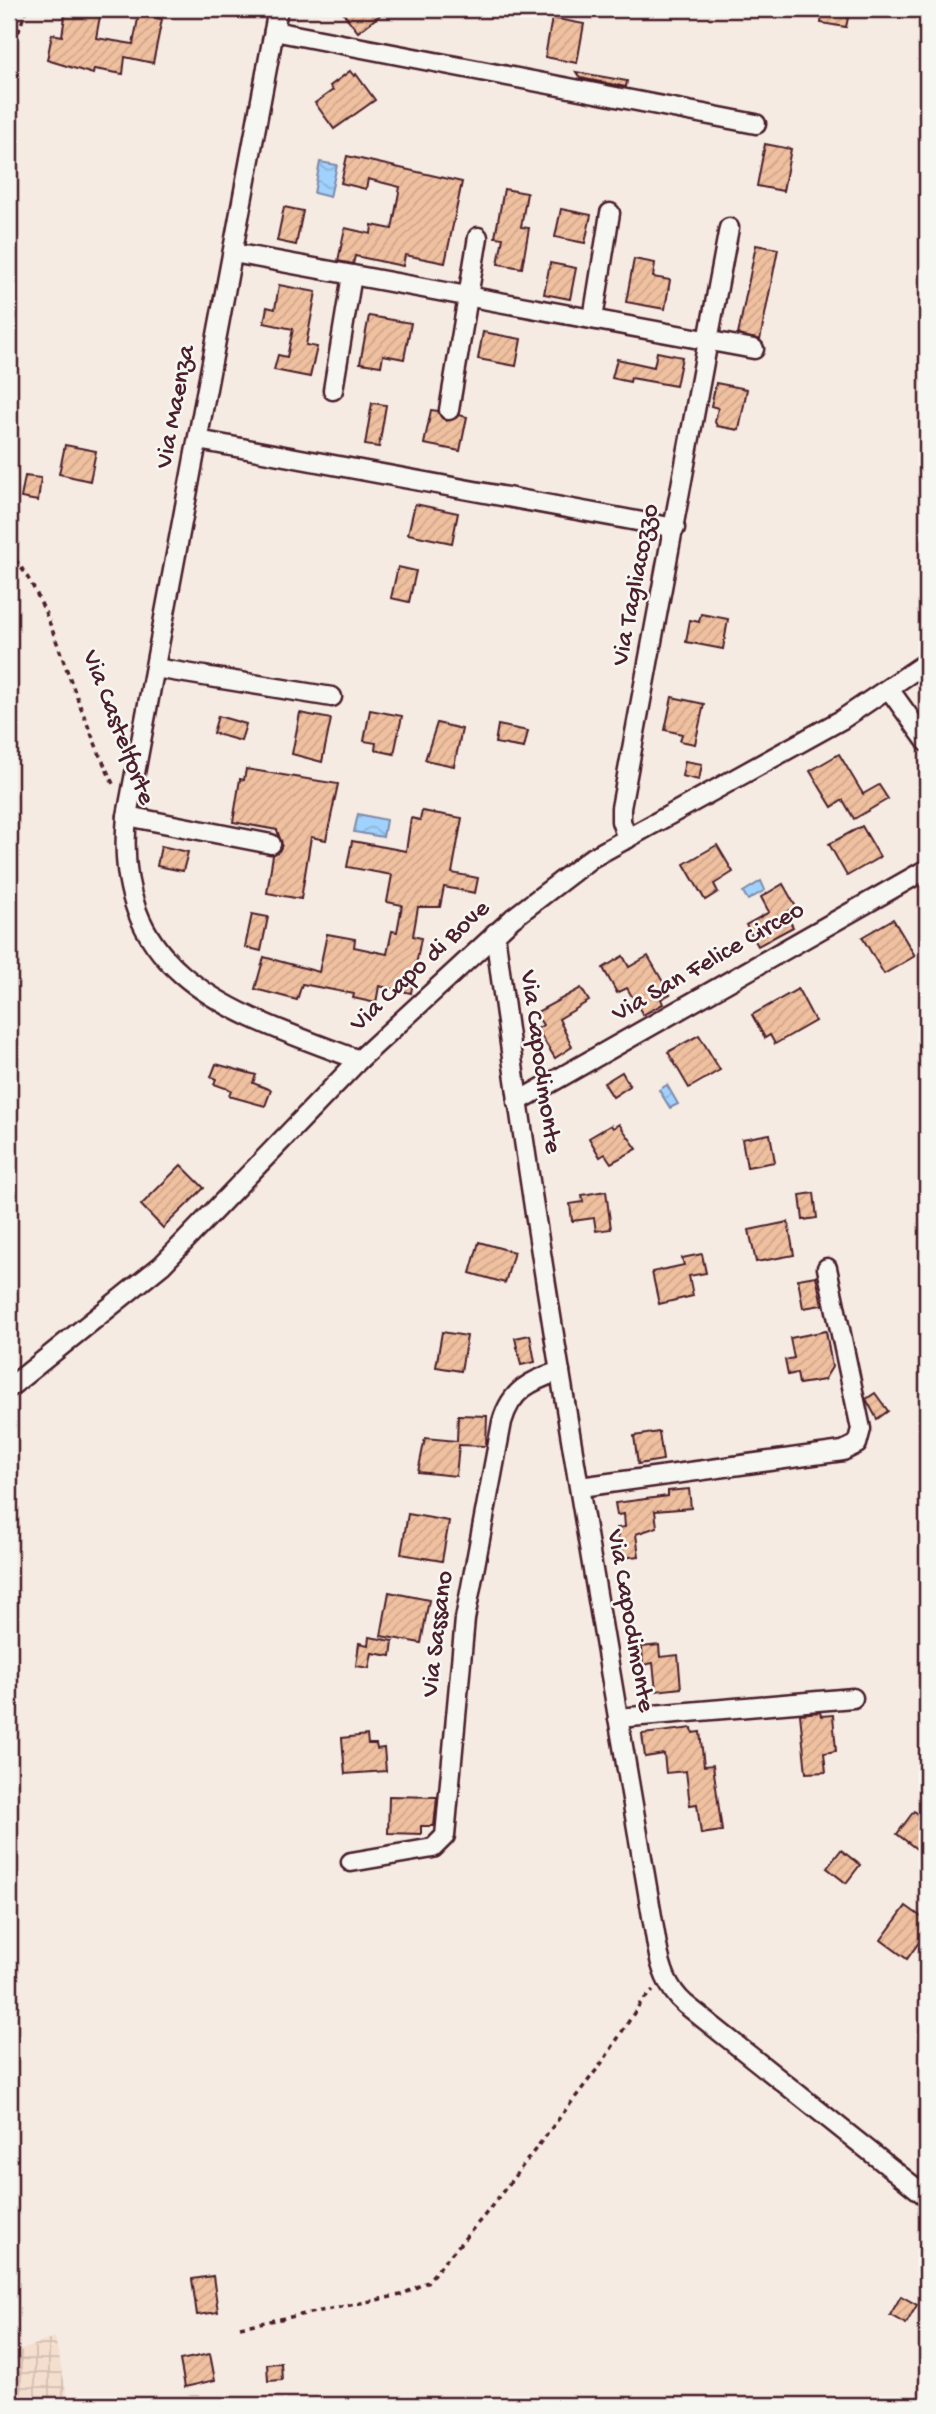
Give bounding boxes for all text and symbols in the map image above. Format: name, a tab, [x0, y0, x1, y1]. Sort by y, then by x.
street label: Via Maenza	[150, 341, 204, 472]
street label: Via Tagliacozzo	[606, 501, 668, 670]
street label: Via Castelforte	[73, 645, 161, 810]
street label: Via Capo di Bove	[344, 894, 498, 1041]
street label: Via San Felice Circeo	[606, 895, 811, 1031]
street label: Via Capodimonte	[511, 967, 567, 1156]
street label: Via Capodimonte	[598, 1526, 660, 1715]
street label: Via Sassano	[416, 1569, 462, 1700]

